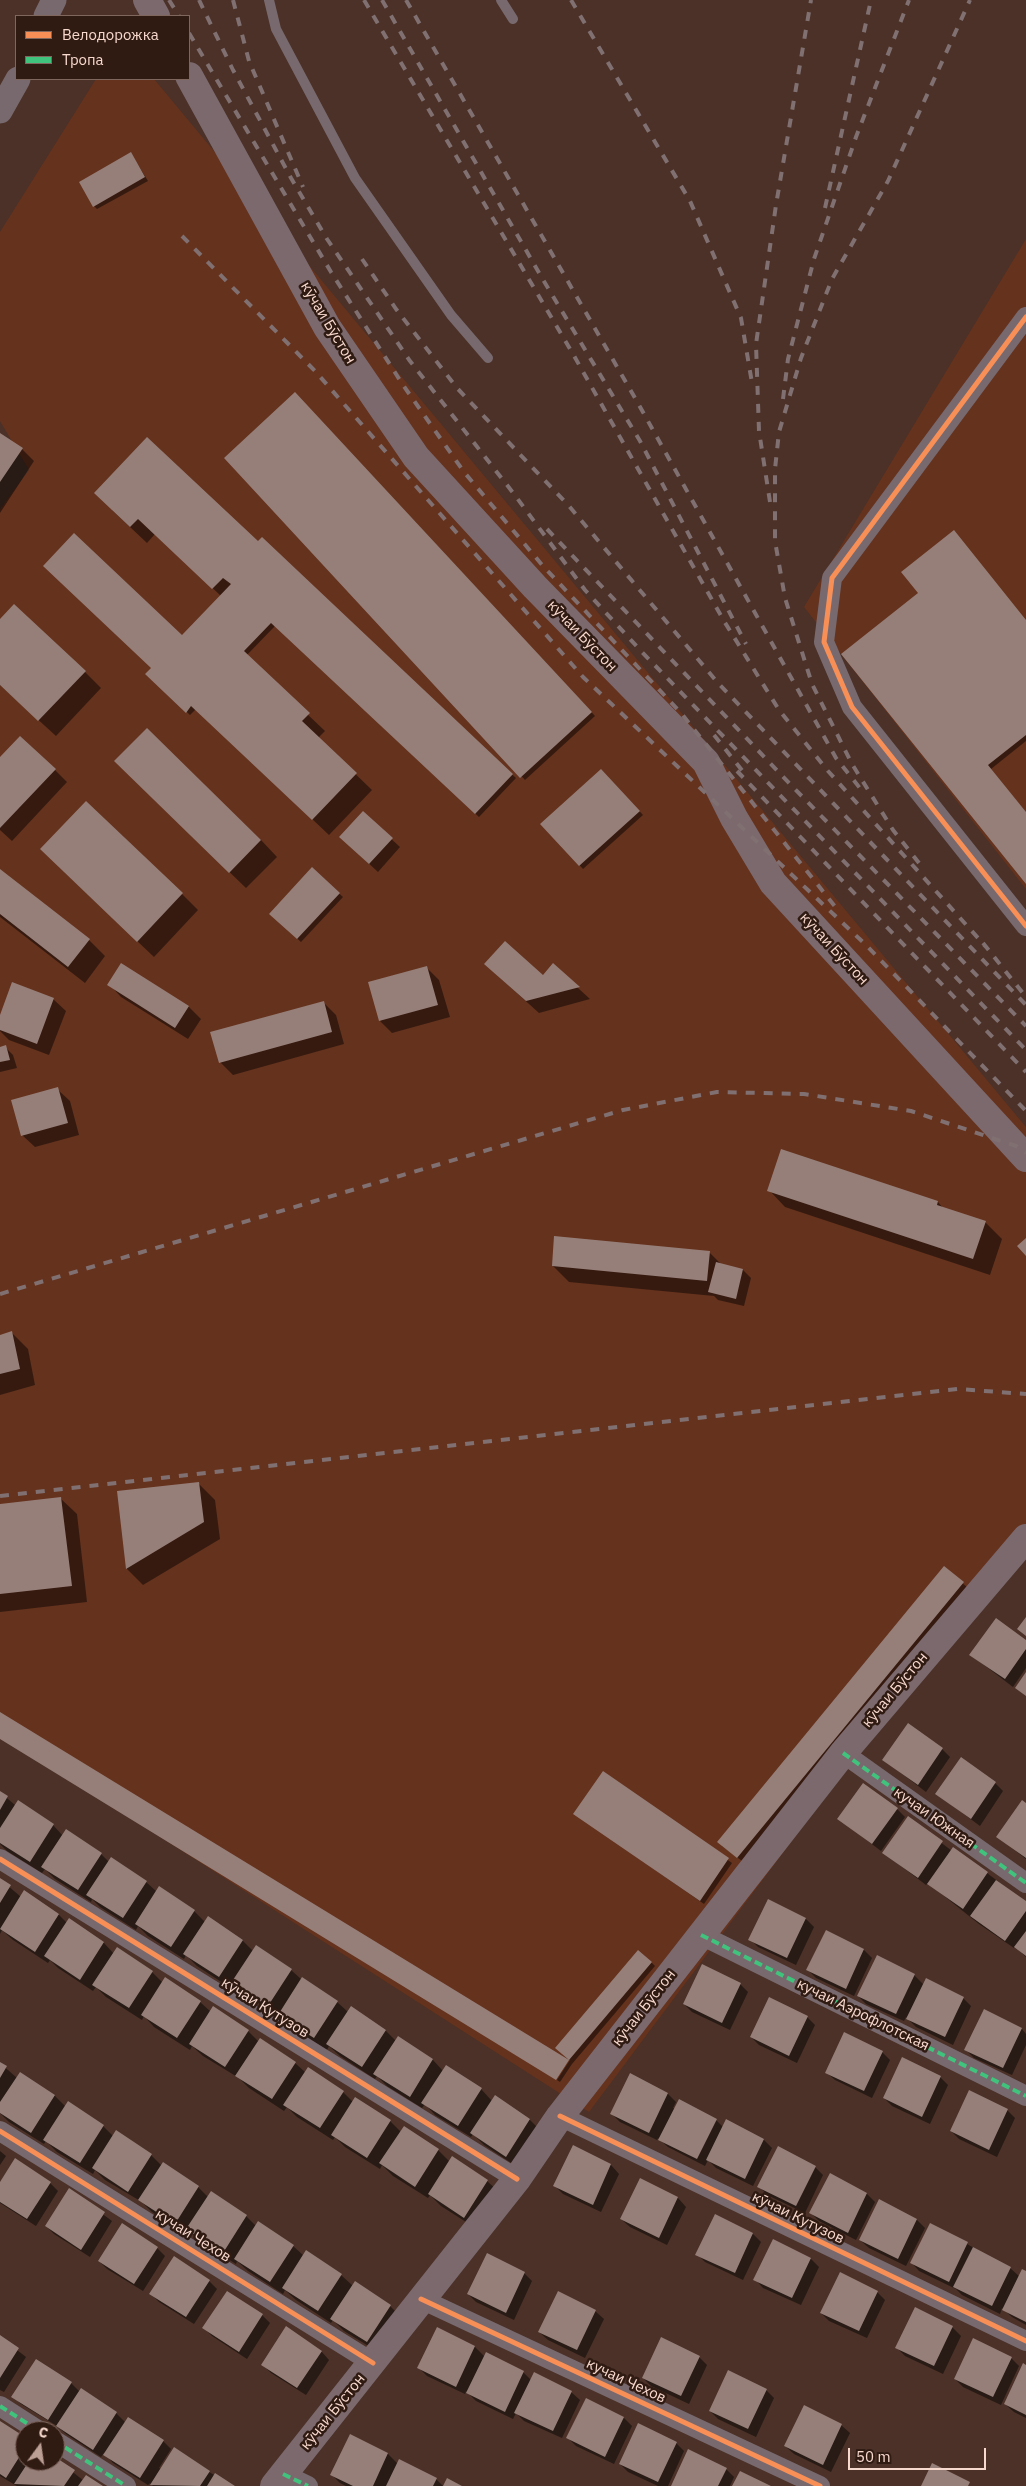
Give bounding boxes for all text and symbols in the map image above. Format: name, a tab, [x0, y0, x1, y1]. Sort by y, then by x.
legend	[15, 15, 190, 80]
text: Велодорожка	[62, 25, 159, 44]
text: Тропа	[62, 50, 104, 69]
street label: кӯчаи Бӯстон	[296, 279, 360, 367]
street label: кӯчаи Бӯстон	[543, 596, 621, 676]
street label: кӯчаи Бӯстон	[796, 909, 872, 989]
street label: кӯчаи Бӯстон	[858, 1649, 932, 1731]
street label: кучаи Южная	[890, 1783, 978, 1853]
street label: кӯчаи Бӯстон	[608, 1966, 680, 2050]
street label: кӯчаи Кутузов	[218, 1974, 312, 2042]
street label: кучаи Аэрофлотская	[794, 1975, 932, 2055]
street label: кӯчаи Кутузов	[749, 2188, 847, 2248]
street label: кучаи Чехов	[152, 2206, 234, 2266]
street label: кучаи Чехов	[583, 2355, 669, 2407]
street label: кӯчаи Бӯстон	[297, 2370, 369, 2454]
north arrow	[15, 2421, 65, 2471]
text: С	[37, 2423, 50, 2442]
scale bar	[851, 2438, 988, 2470]
text: 50 m	[856, 2447, 891, 2466]

